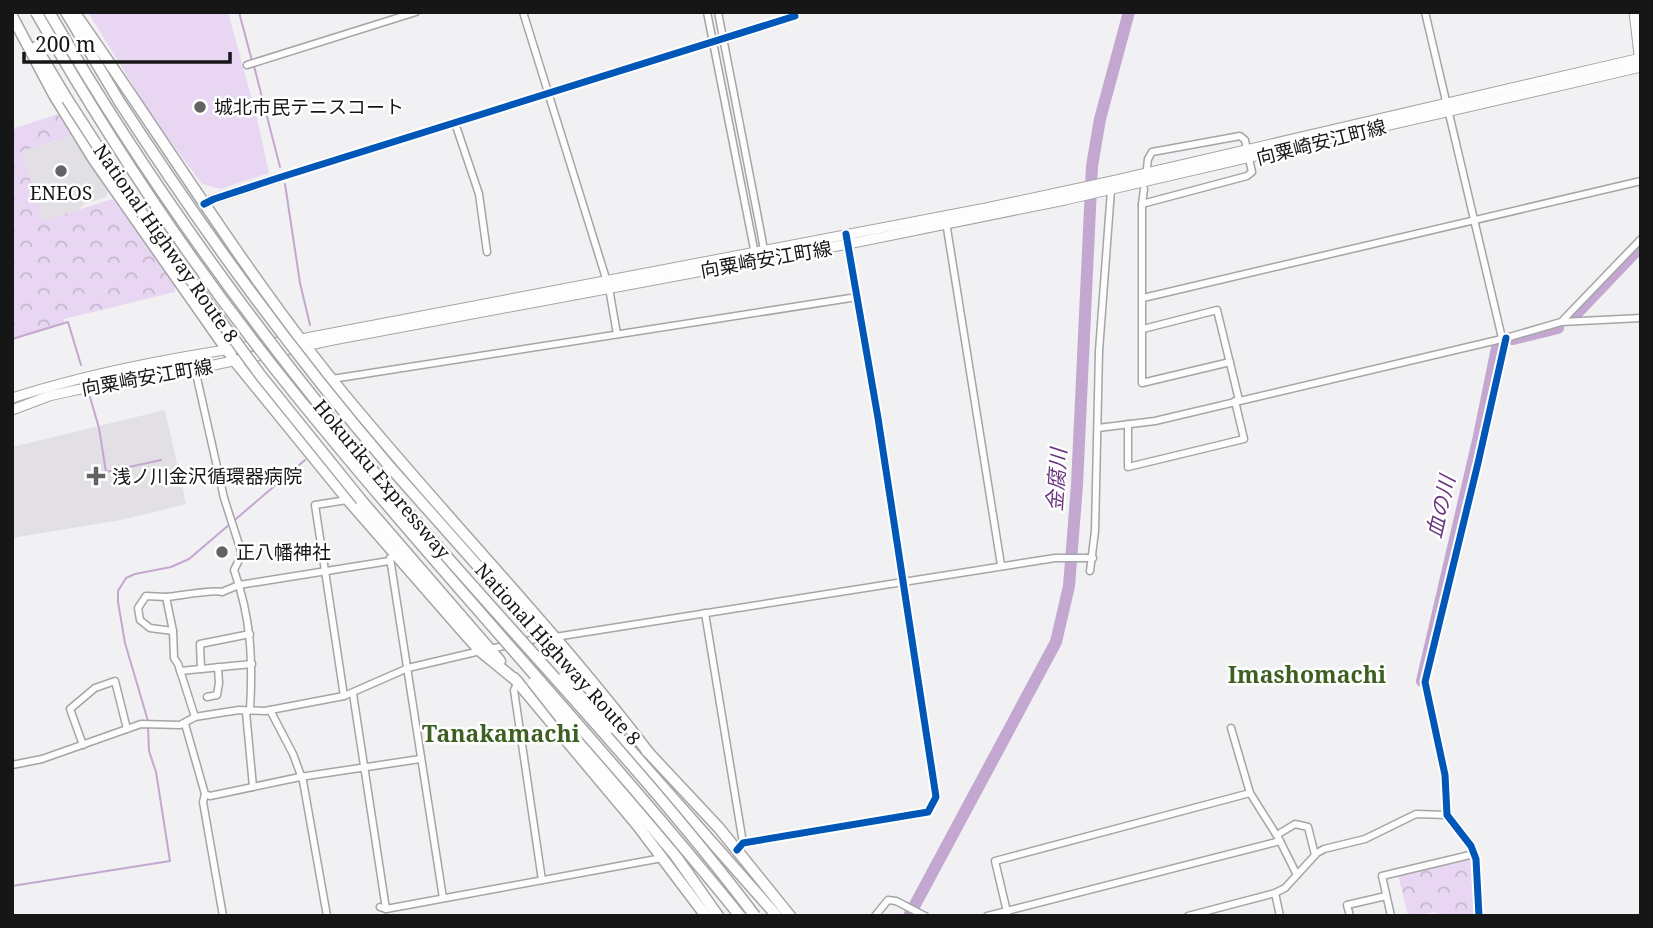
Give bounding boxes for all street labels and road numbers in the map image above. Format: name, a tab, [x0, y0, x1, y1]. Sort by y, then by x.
street label: 向粟崎安江町線	[1253, 113, 1389, 171]
street label: National Highway Route 8	[88, 139, 244, 347]
street label: 向粟崎安江町線	[698, 235, 834, 283]
street label: 向粟崎安江町線	[79, 353, 215, 401]
street label: Hokuriku Expressway	[308, 394, 457, 564]
street label: National Highway Route 8	[469, 557, 647, 751]

